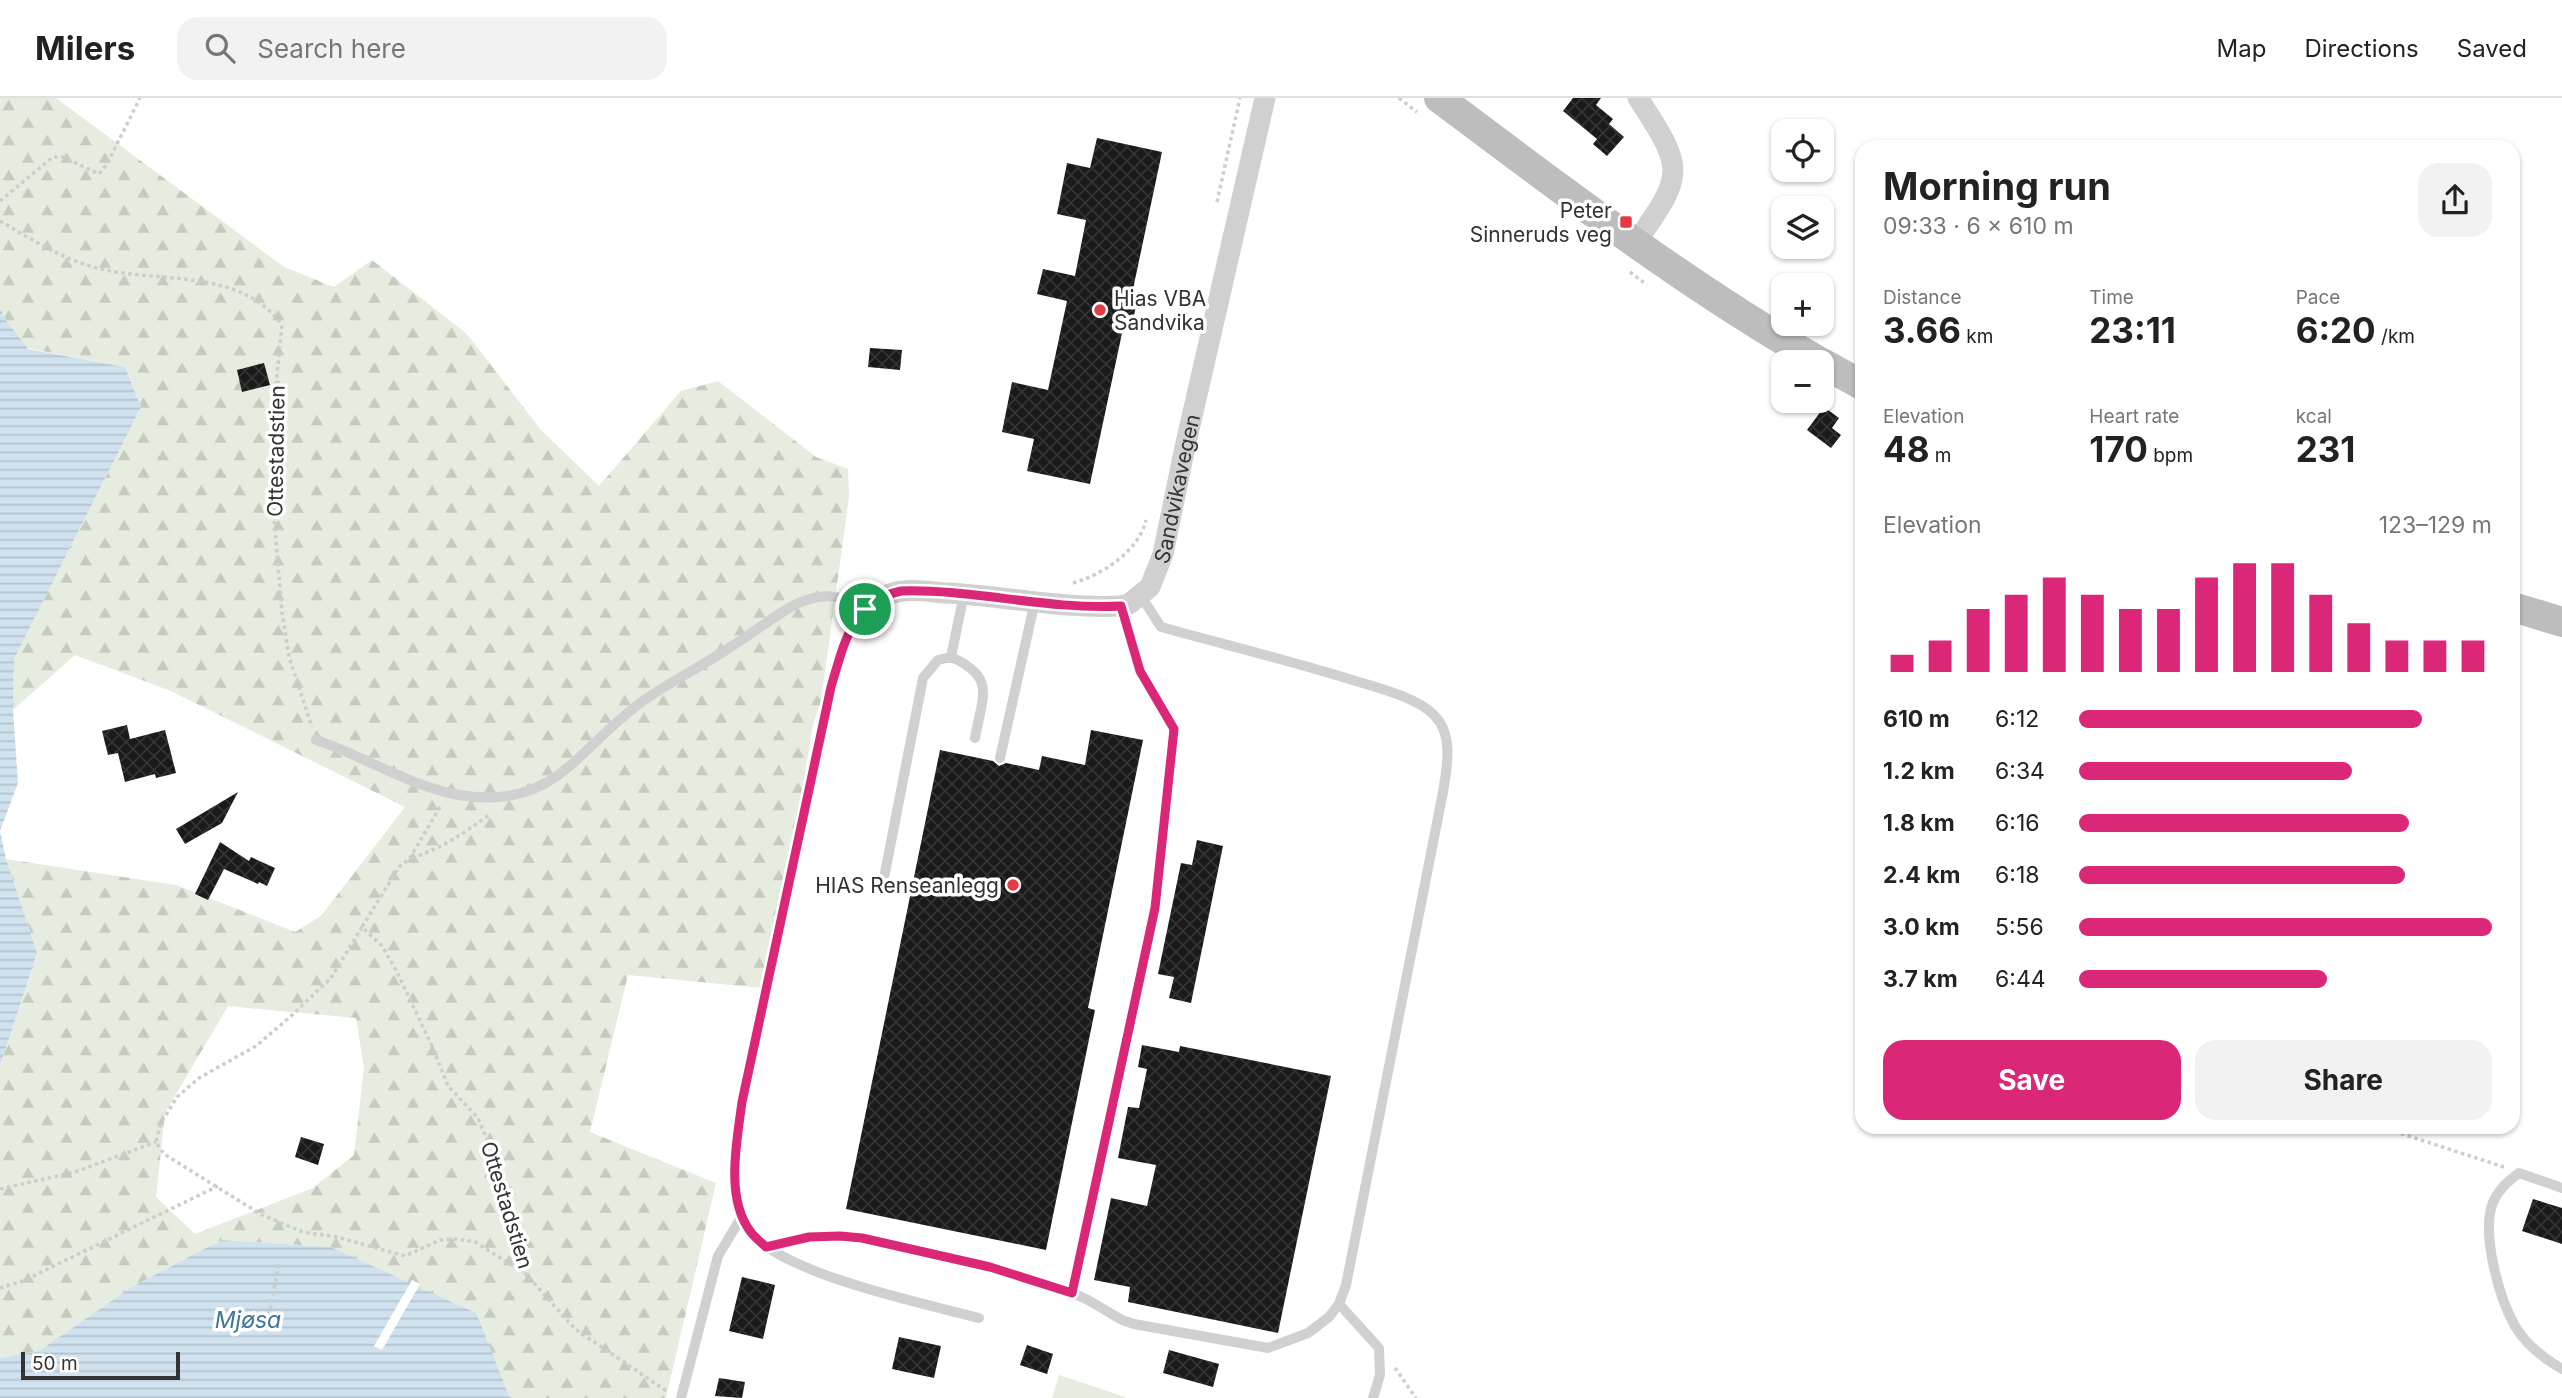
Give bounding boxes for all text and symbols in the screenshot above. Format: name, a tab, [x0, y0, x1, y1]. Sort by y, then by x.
search box	[177, 17, 667, 80]
text: Milers	[35, 28, 135, 68]
icon: search	[201, 29, 239, 67]
text: Search here	[257, 33, 406, 64]
text: Map	[2217, 34, 2266, 63]
text: Directions	[2304, 34, 2419, 63]
text: Saved	[2457, 34, 2527, 63]
map controls	[1771, 119, 1834, 413]
button: locate	[1771, 119, 1834, 182]
text: Morning run	[1883, 163, 2111, 209]
button: share	[2418, 163, 2492, 237]
button: layers	[1771, 196, 1834, 259]
place label: Peter Sinneruds veg	[1470, 198, 1612, 247]
text: 09:33 · 6 × 610 m	[1883, 212, 2074, 240]
marker: Peter Sinneruds veg	[1618, 214, 1634, 230]
button: +	[1771, 273, 1834, 336]
place label: Hias VBA Sandvika	[1114, 286, 1206, 335]
text: Distance	[1883, 286, 1961, 309]
text: Time	[2089, 286, 2134, 309]
text: Pace	[2296, 286, 2340, 309]
marker: Hias VBA Sandvika	[1092, 302, 1108, 318]
text: 3.66	[1883, 309, 1961, 351]
text: 23:11	[2089, 309, 2176, 351]
text: 6:20	[2296, 309, 2376, 351]
text: km	[1961, 325, 1993, 348]
text: /km	[2376, 325, 2415, 348]
button: −	[1771, 350, 1834, 413]
street label: Ottestadstien	[262, 385, 290, 517]
text: Elevation	[1883, 405, 1964, 428]
text: Heart rate	[2089, 405, 2179, 428]
text: kcal	[2296, 405, 2332, 428]
street label: Sandvikavegen	[1148, 411, 1205, 567]
text: 48	[1883, 428, 1929, 470]
text: 170	[2089, 428, 2148, 470]
text: 231	[2296, 428, 2355, 470]
text: m	[1929, 444, 1951, 467]
text: bpm	[2148, 444, 2193, 467]
text: Elevation	[1883, 511, 1982, 539]
text: 123–129 m	[2379, 511, 2492, 539]
pin	[835, 579, 895, 639]
icon: arrive	[846, 590, 884, 628]
text: 610 m	[1883, 705, 1950, 733]
text: 6:12	[1995, 705, 2039, 733]
text: 1.2 km	[1883, 757, 1955, 785]
text: 6:34	[1995, 757, 2045, 785]
text: 1.8 km	[1883, 809, 1955, 837]
text: 6:16	[1995, 809, 2040, 837]
text: 2.4 km	[1883, 861, 1961, 889]
text: 6:18	[1995, 861, 2039, 889]
place label: HIAS Renseanlegg	[815, 873, 999, 898]
marker: HIAS Renseanlegg	[1005, 877, 1021, 893]
text: 3.0 km	[1883, 913, 1960, 941]
text: 5:56	[1995, 913, 2044, 941]
text: 3.7 km	[1883, 965, 1958, 993]
text: 6:44	[1995, 965, 2046, 993]
button: Save	[1883, 1040, 2181, 1120]
button: Share	[2195, 1040, 2492, 1120]
street label: Ottestadstien	[476, 1138, 538, 1272]
water label: Mjøsa	[215, 1306, 281, 1334]
scale bar	[21, 1349, 180, 1381]
text: 50 m	[32, 1352, 78, 1375]

